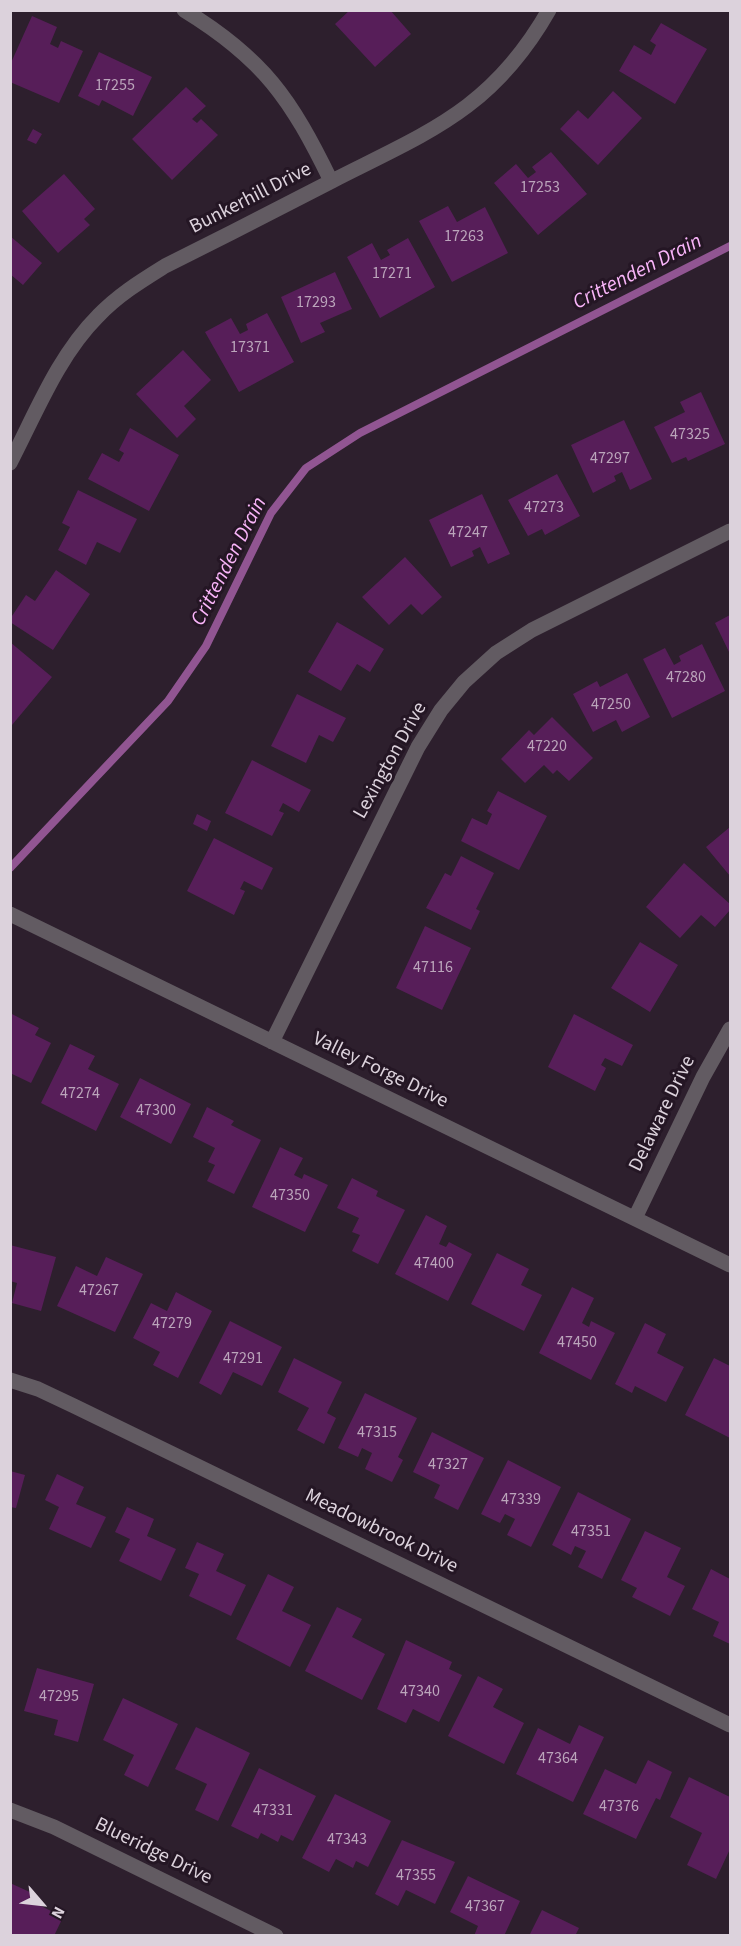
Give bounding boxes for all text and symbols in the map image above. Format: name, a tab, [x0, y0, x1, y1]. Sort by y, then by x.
house number: 17255	[95, 76, 135, 96]
street label: Bunkerhill Drive	[186, 158, 316, 240]
house number: 17253	[520, 178, 560, 198]
house number: 17263	[444, 227, 484, 247]
water label: Crittenden Drain	[569, 230, 707, 316]
house number: 17271	[372, 264, 412, 284]
house number: 17293	[296, 293, 336, 313]
house number: 17371	[230, 338, 270, 358]
house number: 47325	[670, 425, 710, 445]
house number: 47297	[590, 449, 630, 469]
water label: Crittenden Drain	[187, 493, 273, 631]
house number: 47273	[524, 498, 564, 518]
house number: 47247	[448, 523, 488, 543]
house number: 47280	[666, 668, 706, 688]
house number: 47250	[591, 695, 631, 715]
street label: Lexington Drive	[349, 698, 433, 824]
house number: 47220	[527, 737, 567, 757]
house number: 47116	[413, 958, 453, 978]
street label: Valley Forge Drive	[308, 1028, 452, 1114]
street label: Delaware Drive	[625, 1052, 701, 1176]
house number: 47274	[60, 1084, 100, 1104]
house number: 47300	[136, 1101, 176, 1121]
house number: 47350	[270, 1186, 310, 1206]
house number: 47400	[414, 1254, 454, 1274]
house number: 47267	[79, 1281, 119, 1301]
house number: 47279	[152, 1314, 192, 1334]
house number: 47450	[557, 1333, 597, 1353]
house number: 47291	[223, 1349, 263, 1369]
house number: 47315	[357, 1423, 397, 1443]
house number: 47327	[428, 1455, 468, 1475]
street label: Meadowbrook Drive	[301, 1485, 461, 1579]
house number: 47339	[501, 1490, 541, 1510]
house number: 47351	[571, 1522, 611, 1542]
house number: 47340	[400, 1682, 440, 1702]
house number: 47295	[39, 1687, 79, 1707]
house number: 47364	[538, 1749, 578, 1769]
house number: 47376	[599, 1797, 639, 1817]
house number: 47331	[253, 1801, 293, 1821]
street label: Blueridge Drive	[90, 1813, 216, 1891]
house number: 47343	[327, 1830, 367, 1850]
house number: 47355	[396, 1866, 436, 1886]
north arrow	[12, 1874, 72, 1934]
house number: 47367	[465, 1897, 505, 1917]
text: N	[46, 1903, 70, 1922]

